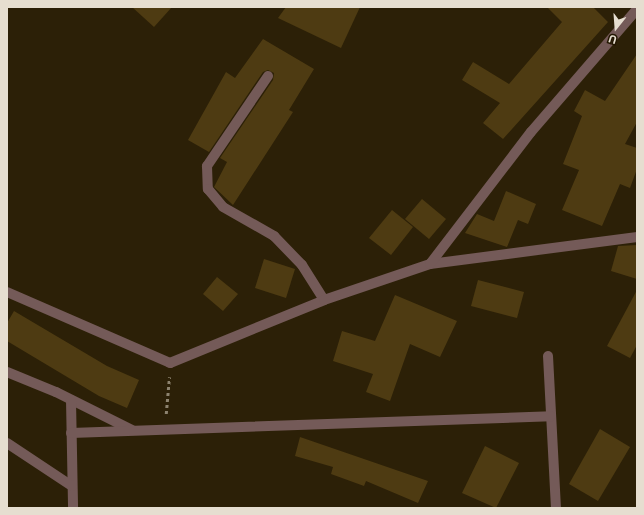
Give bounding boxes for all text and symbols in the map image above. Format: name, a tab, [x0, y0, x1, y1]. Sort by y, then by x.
north arrow	[596, 8, 636, 48]
text: U	[606, 32, 619, 48]

